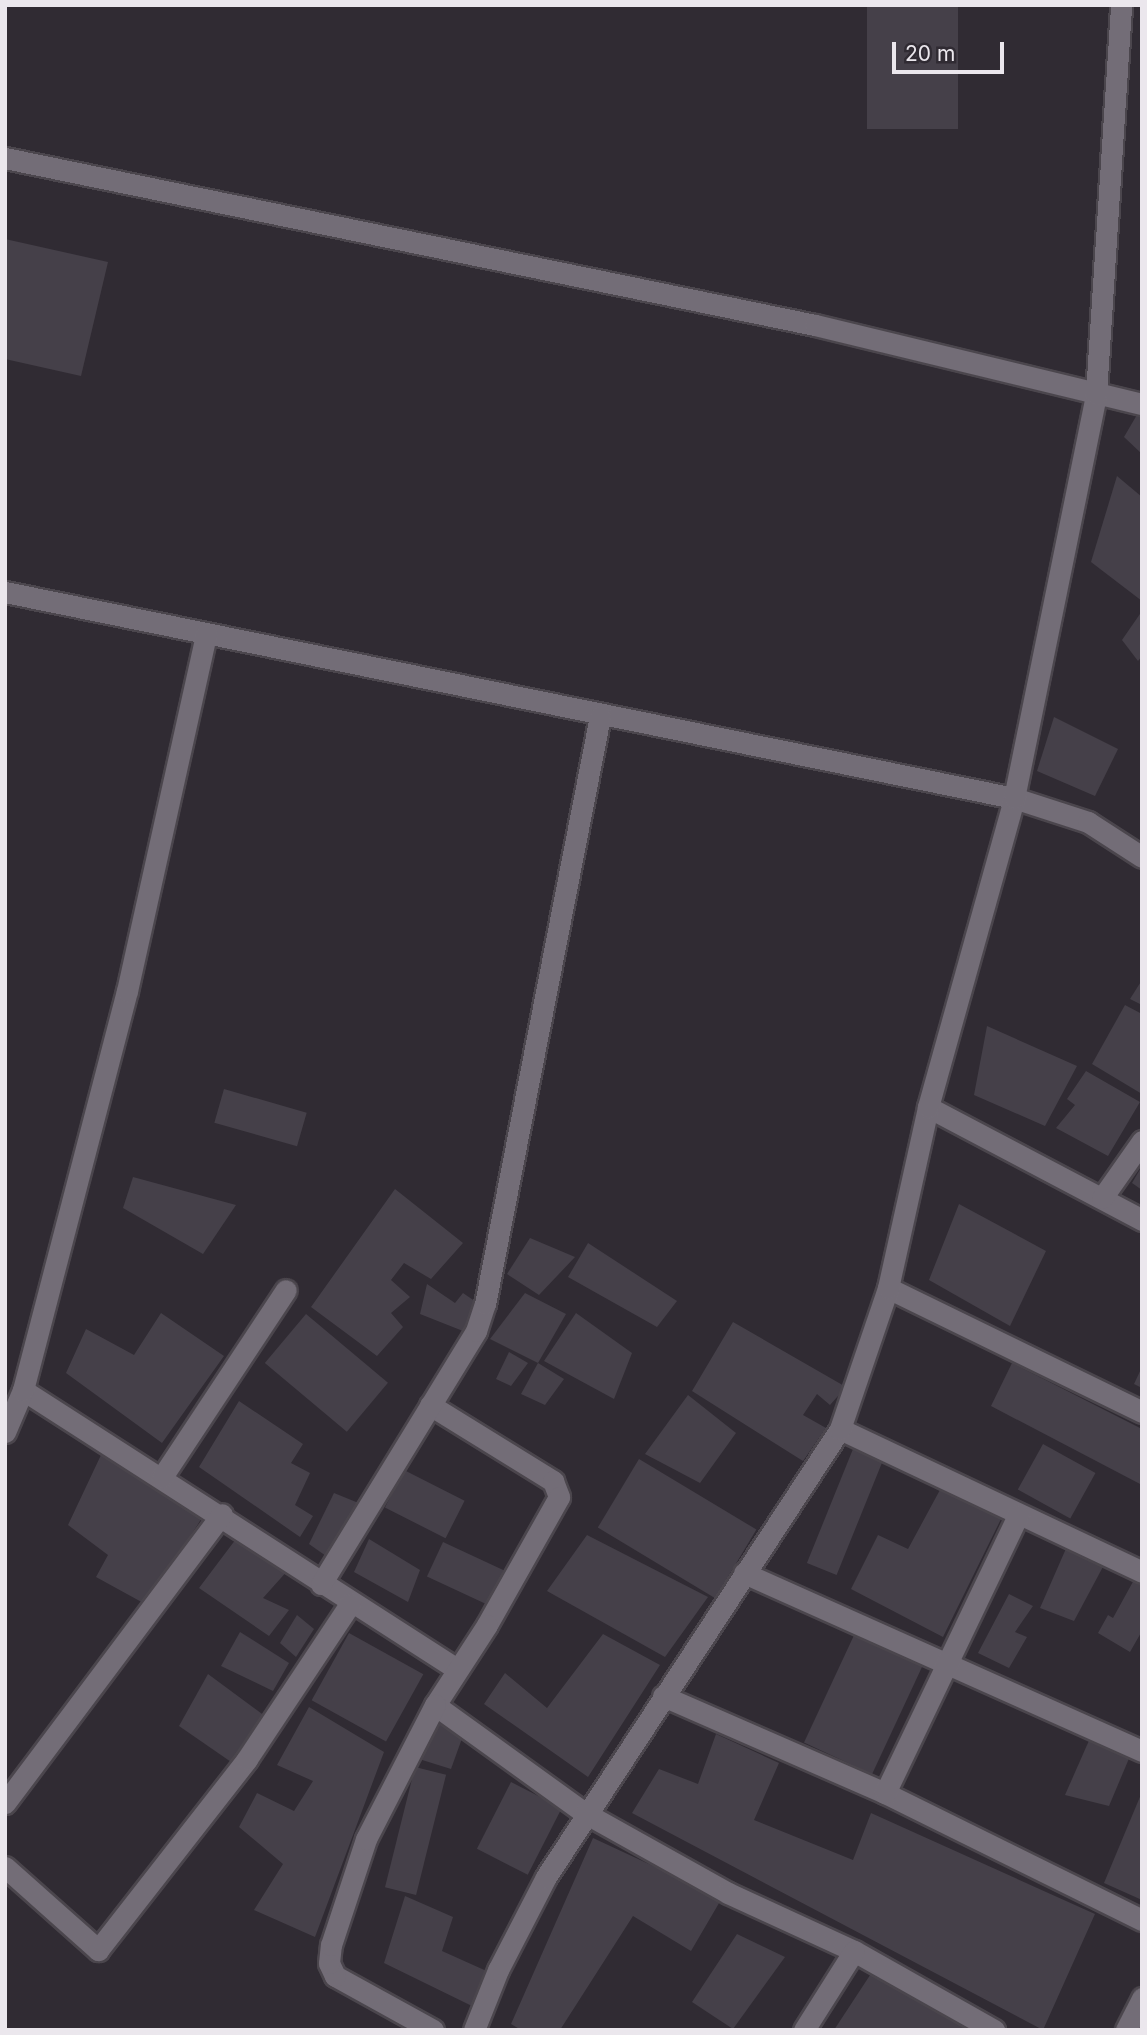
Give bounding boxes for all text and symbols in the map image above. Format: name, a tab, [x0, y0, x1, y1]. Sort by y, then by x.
scale bar	[895, 28, 1007, 72]
text: 20 m	[905, 41, 955, 66]

